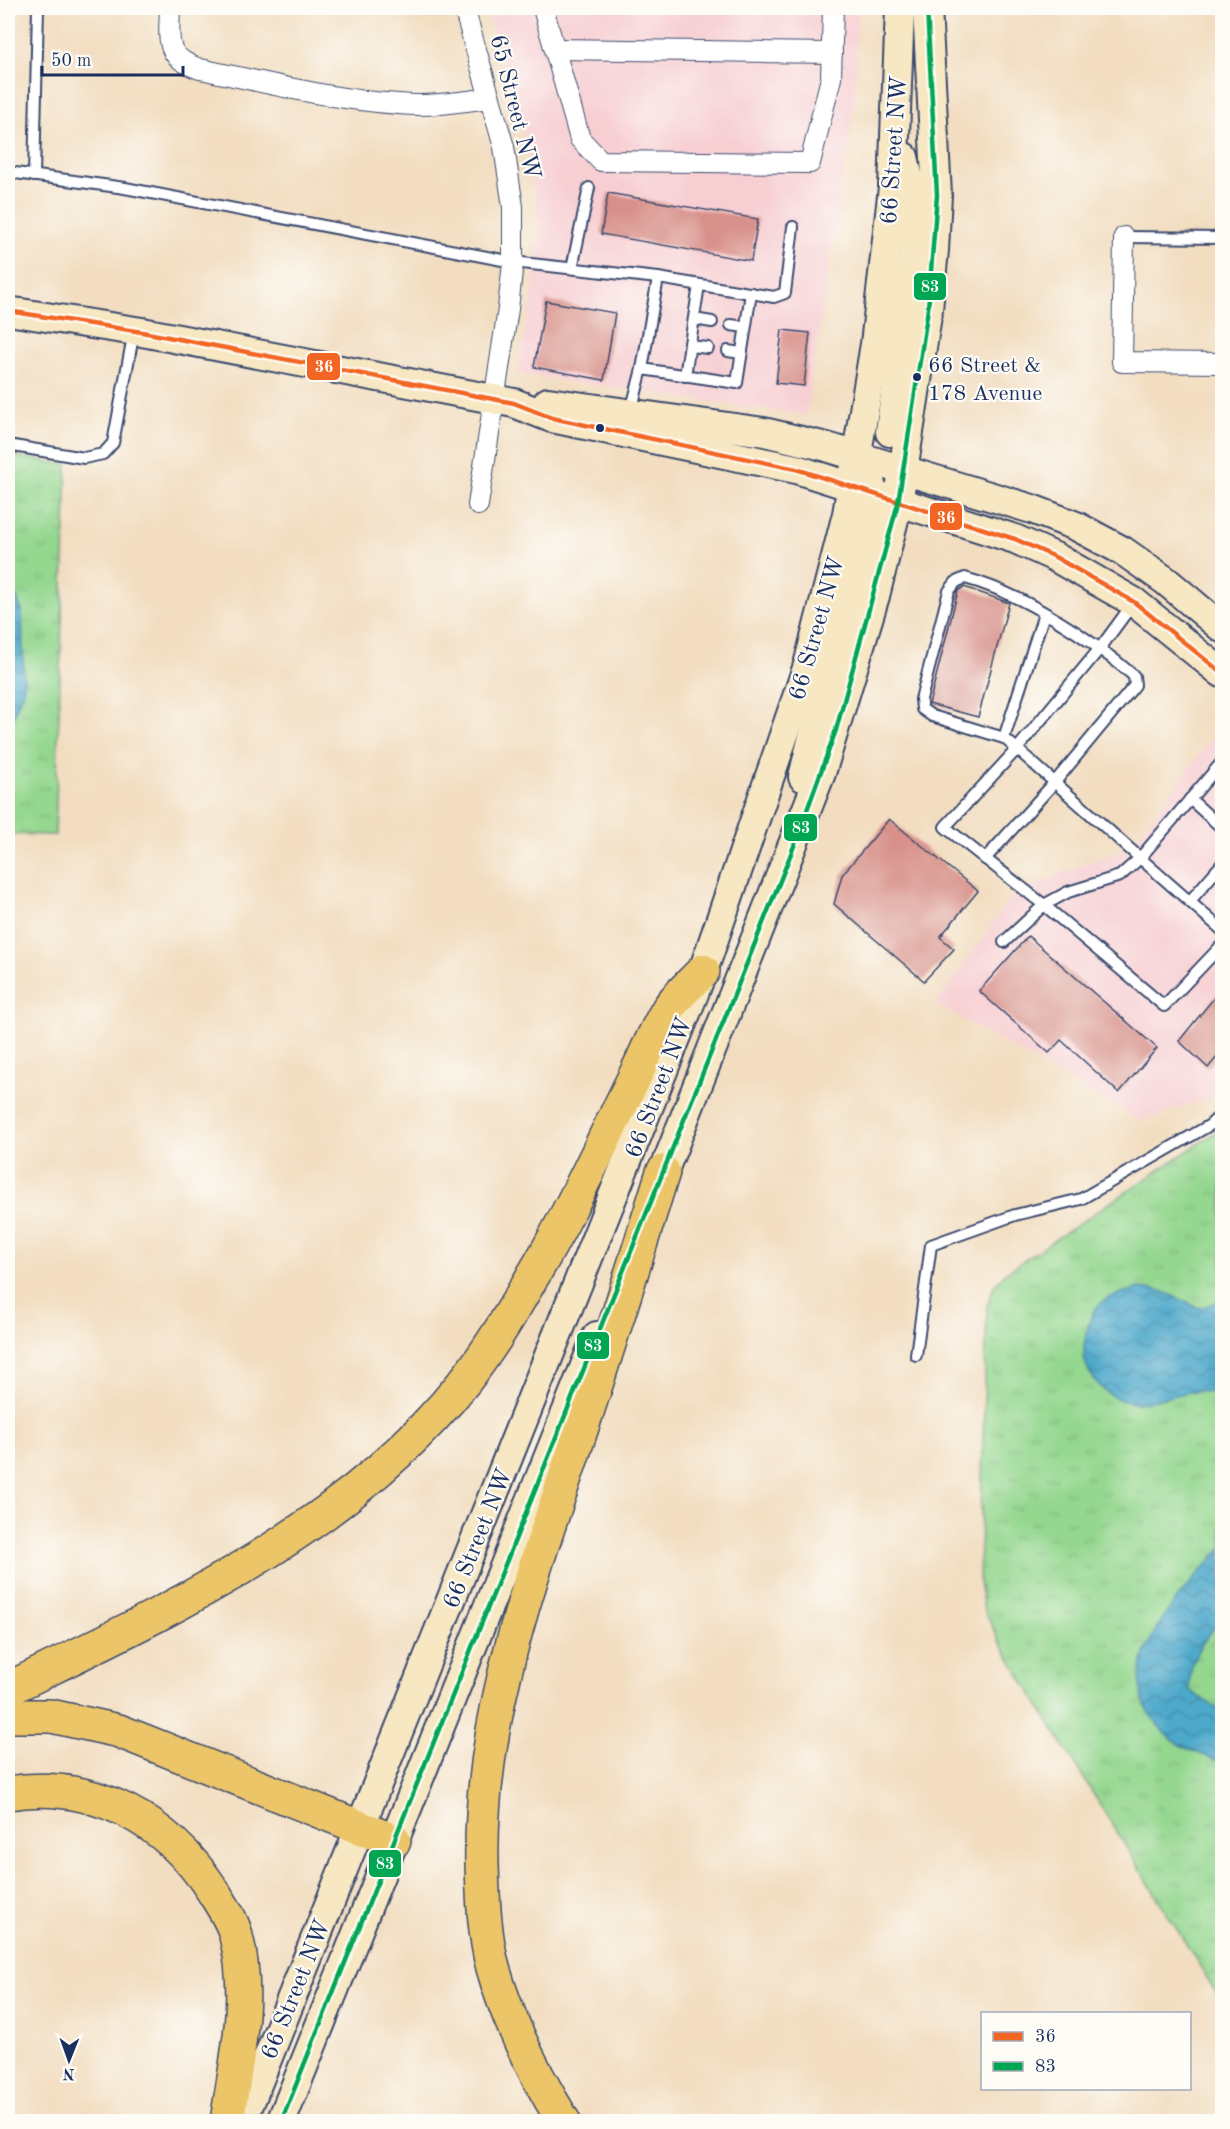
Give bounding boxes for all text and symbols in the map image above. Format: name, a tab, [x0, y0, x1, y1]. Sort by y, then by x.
street label: 65 Street NW	[484, 32, 544, 183]
scale bar	[42, 39, 183, 77]
text: 50 m	[51, 52, 91, 70]
street label: 66 Street NW	[878, 75, 912, 225]
line badge: 83	[913, 272, 947, 301]
text: 83	[921, 280, 939, 296]
line badge: 36	[306, 352, 341, 381]
place label: 66 Street & 178 Avenue	[928, 355, 1042, 405]
text: 36	[315, 360, 333, 376]
marker: 66 Street & 178 Avenue	[911, 371, 923, 383]
unlabelled marker	[594, 422, 606, 434]
line badge: 36	[929, 502, 963, 531]
text: 36	[937, 511, 955, 527]
street label: 66 Street NW	[786, 553, 850, 703]
line badge: 83	[783, 813, 818, 842]
text: 83	[792, 821, 810, 837]
street label: 66 Street NW	[622, 1014, 698, 1162]
line badge: 83	[576, 1331, 610, 1360]
text: 83	[584, 1339, 602, 1355]
street label: 66 Street NW	[440, 1465, 518, 1612]
line badge: 83	[368, 1849, 402, 1878]
text: 83	[376, 1857, 394, 1873]
street label: 66 Street NW	[258, 1916, 336, 2063]
legend	[981, 2012, 1191, 2090]
text: 36	[1035, 2028, 1056, 2046]
north arrow	[39, 2030, 99, 2090]
text: 83	[1035, 2058, 1056, 2076]
text: N	[62, 2065, 75, 2081]

